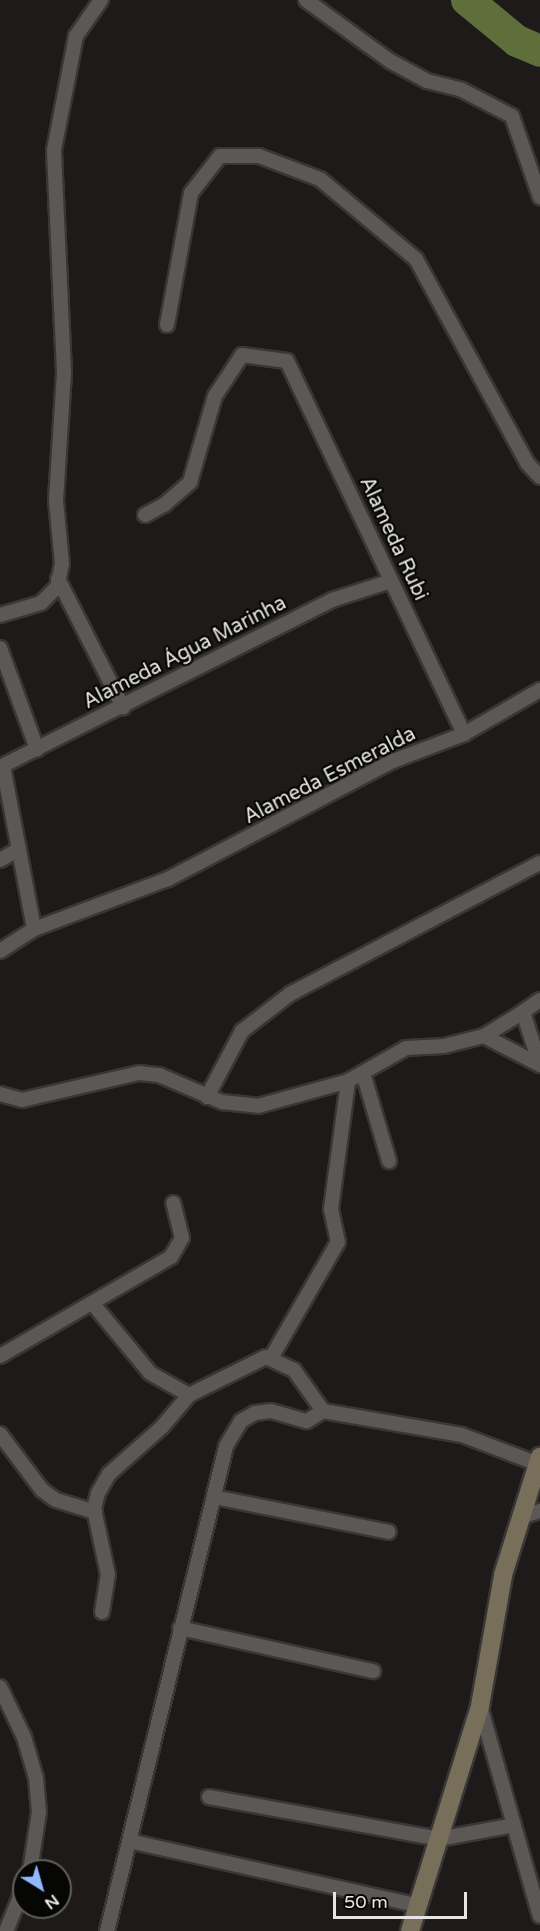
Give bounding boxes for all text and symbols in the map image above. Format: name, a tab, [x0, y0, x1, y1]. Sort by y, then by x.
street label: Alameda Rubi	[354, 473, 432, 605]
street label: Alameda Água Marinha	[80, 591, 290, 715]
street label: Alameda Esmeralda	[240, 722, 420, 830]
north arrow	[12, 1859, 72, 1919]
scale bar	[336, 1880, 470, 1918]
text: N	[40, 1890, 63, 1914]
text: 50 m	[344, 1891, 388, 1913]

